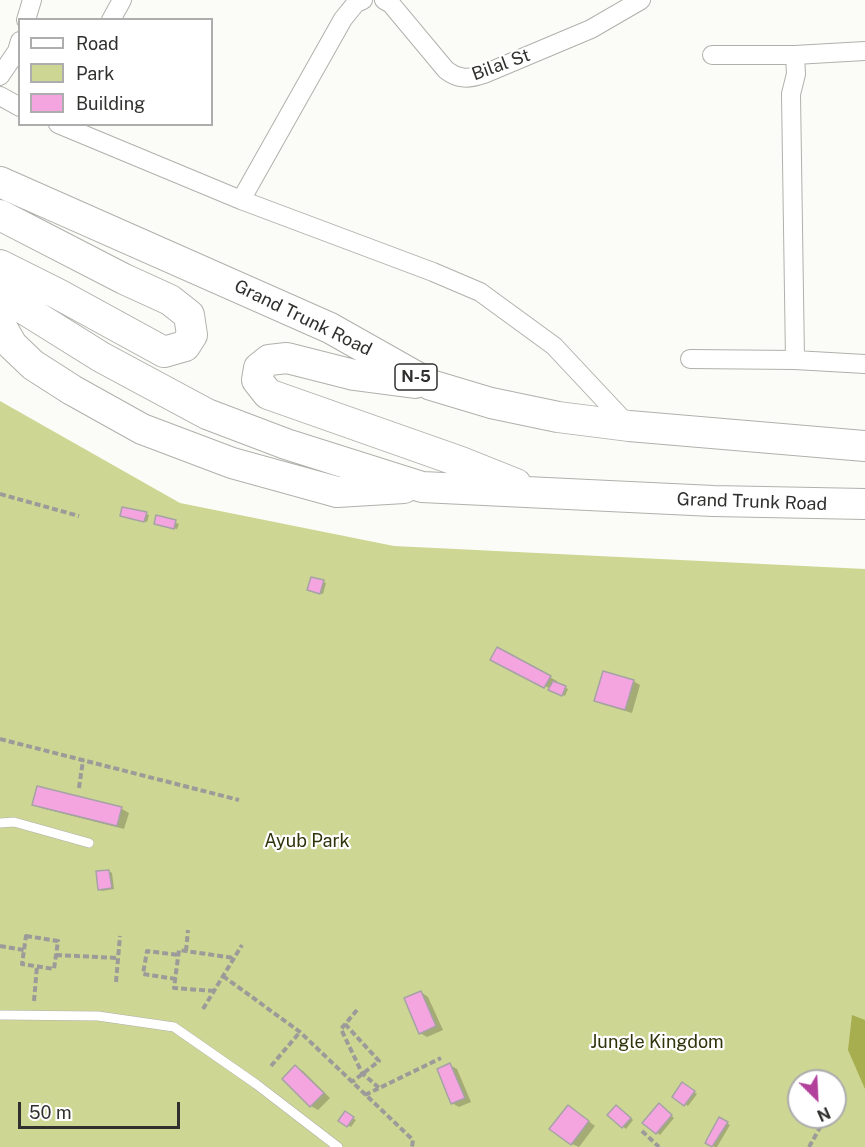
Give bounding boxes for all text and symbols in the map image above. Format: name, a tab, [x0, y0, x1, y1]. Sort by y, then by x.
legend	[18, 18, 213, 126]
text: Road	[76, 33, 119, 54]
street label: Bilal St	[469, 45, 533, 85]
text: Park	[76, 63, 114, 84]
text: Building	[76, 93, 145, 114]
street label: Grand Trunk Road	[231, 275, 375, 361]
road number: N-5	[395, 364, 437, 390]
street label: Grand Trunk Road	[676, 489, 828, 515]
park label: Ayub Park	[264, 830, 350, 852]
park label: Jungle Kingdom	[590, 1031, 724, 1053]
north arrow	[787, 1069, 847, 1129]
scale bar	[21, 1090, 183, 1128]
text: 50 m	[29, 1102, 72, 1123]
text: N	[814, 1103, 833, 1125]

